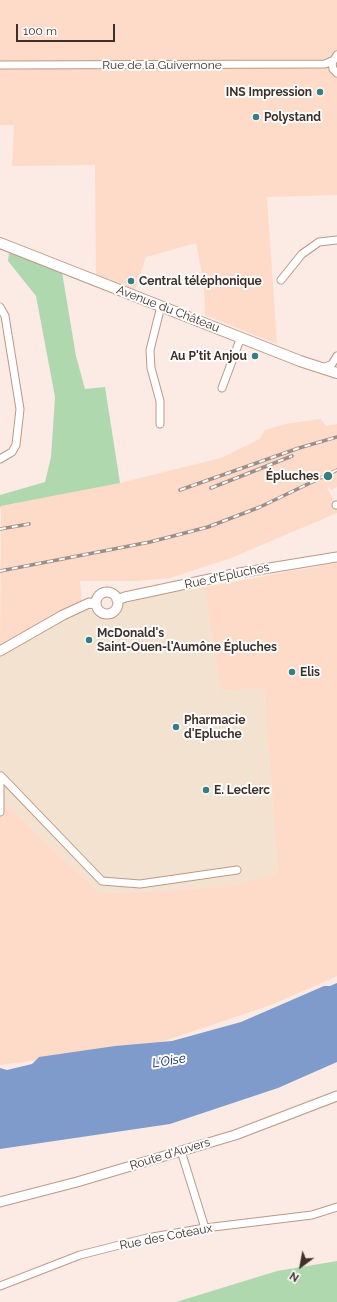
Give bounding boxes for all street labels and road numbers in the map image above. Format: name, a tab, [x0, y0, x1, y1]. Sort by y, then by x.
street label: Rue de la Guivernone	[102, 58, 222, 72]
street label: Avenue du Château	[114, 283, 222, 335]
street label: Rue d'Epluches	[183, 560, 271, 592]
street label: Route d'Auvers	[128, 1135, 212, 1173]
street label: Rue des Coteaux	[118, 1221, 214, 1253]

